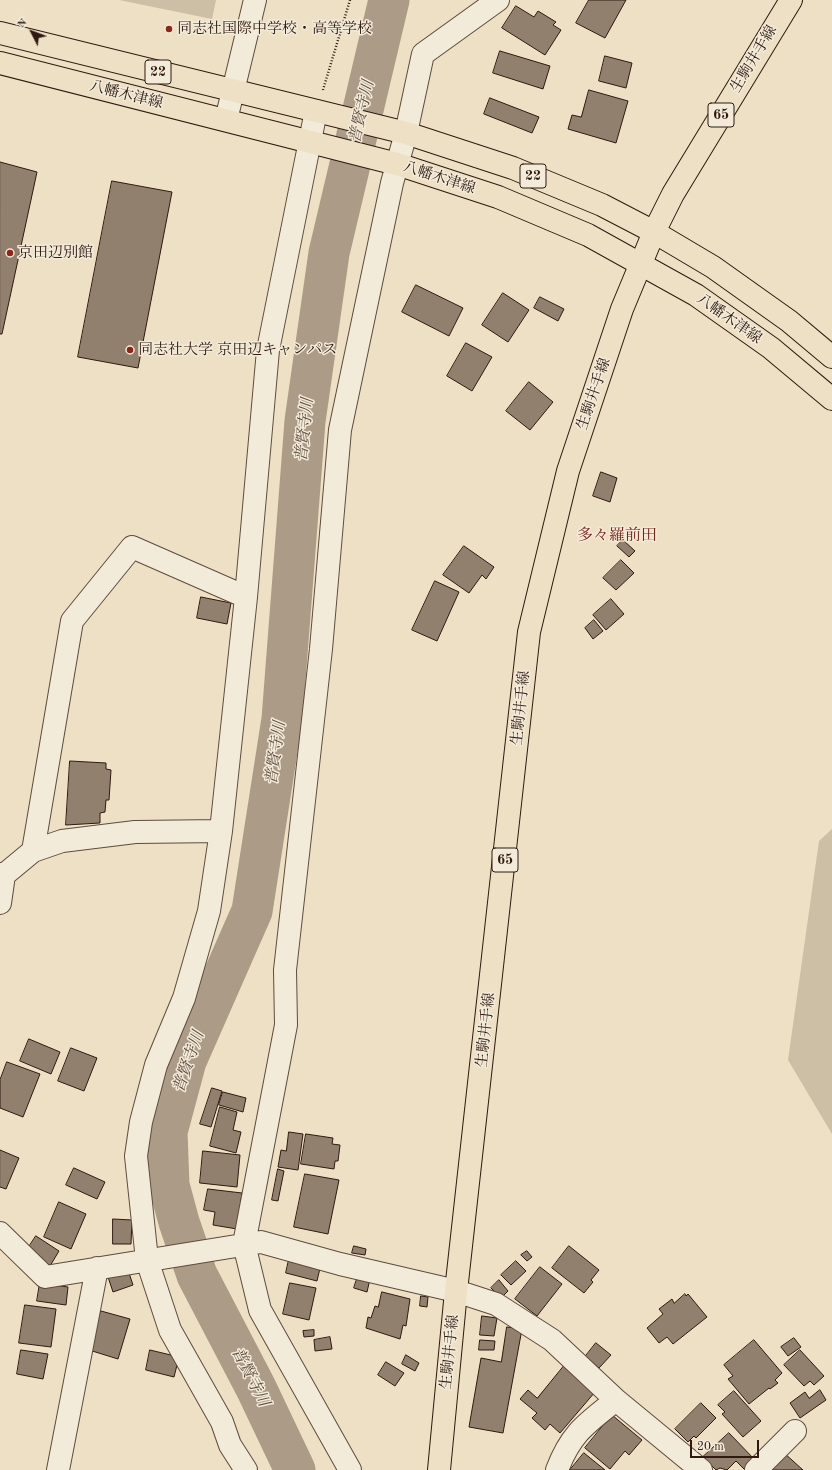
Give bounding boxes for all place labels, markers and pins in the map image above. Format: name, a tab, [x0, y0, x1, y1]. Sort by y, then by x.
place label: 同志社国際中学校・高等学校	[177, 20, 372, 38]
marker: 同志社国際中学校・高等学校	[164, 24, 174, 34]
place label: 京田辺別館	[18, 244, 93, 262]
marker: 京田辺別館	[5, 248, 15, 258]
place label: 同志社大学 京田辺キャンパス	[138, 341, 337, 359]
marker: 同志社大学 京田辺キャンパス	[125, 345, 135, 355]

